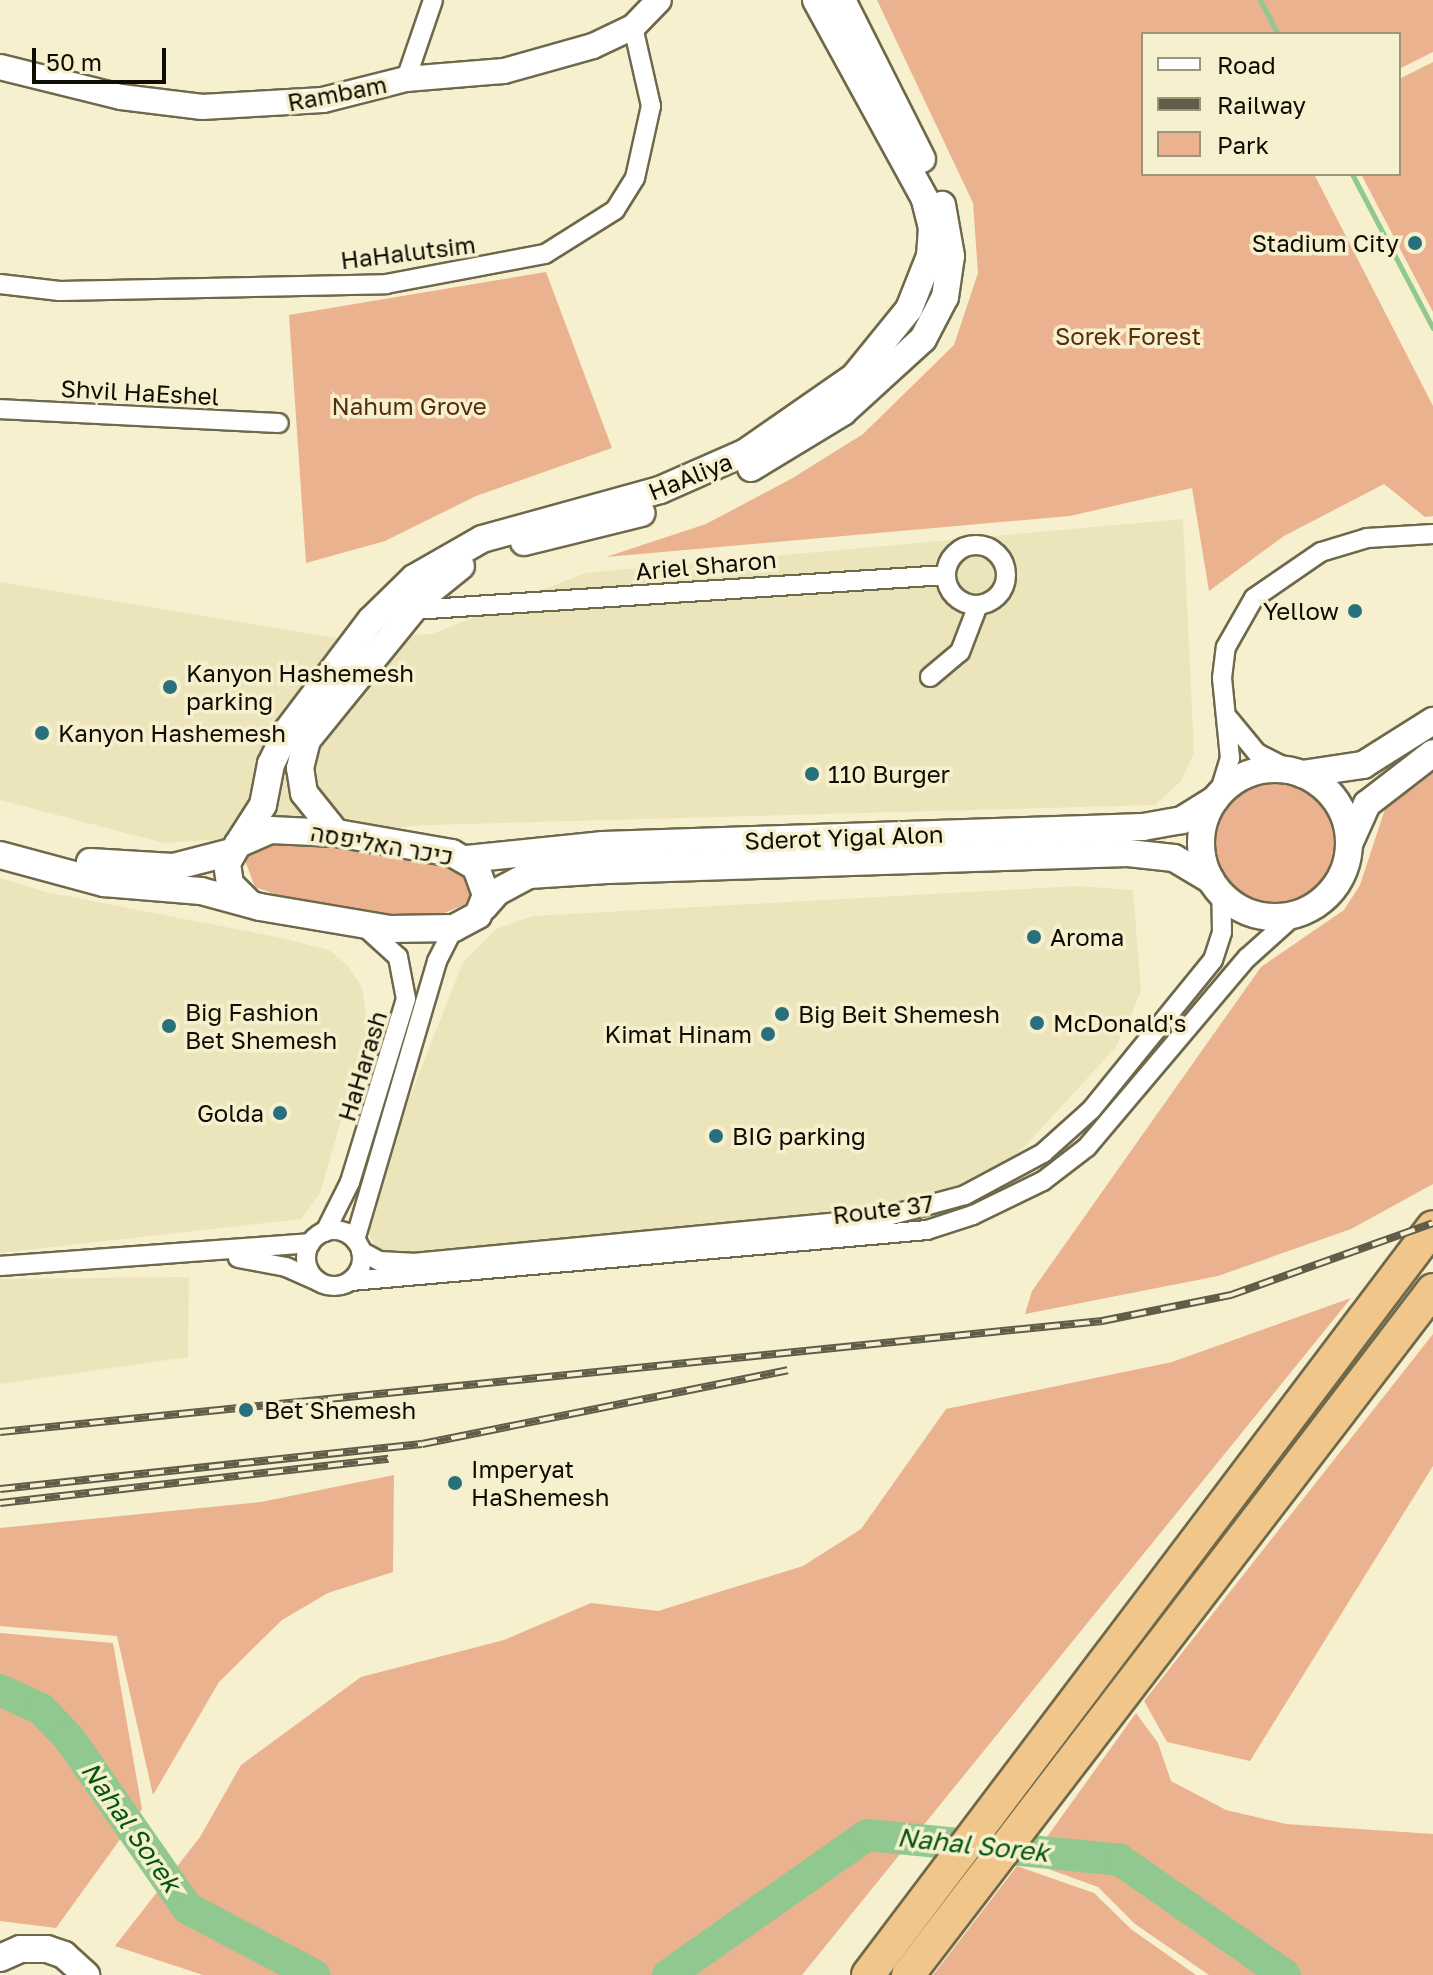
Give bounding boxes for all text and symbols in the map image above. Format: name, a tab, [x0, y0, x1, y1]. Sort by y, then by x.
scale bar	[36, 32, 170, 82]
legend	[1141, 32, 1401, 176]
text: 50 m	[46, 47, 102, 76]
text: Road	[1217, 50, 1276, 79]
street label: Rambam	[285, 69, 389, 117]
text: Railway	[1217, 90, 1306, 119]
text: Park	[1217, 130, 1269, 159]
street label: HaHalutsim	[339, 229, 477, 275]
place label: Stadium City	[1252, 229, 1399, 257]
marker: Stadium City	[1406, 234, 1424, 252]
park label: Sorek Forest	[1055, 322, 1201, 350]
street label: Shvil HaEshel	[60, 373, 220, 411]
park label: Nahum Grove	[331, 392, 487, 420]
street label: HaAliya	[644, 446, 736, 506]
street label: Ariel Sharon	[634, 544, 778, 586]
place label: Yellow	[1263, 597, 1339, 625]
marker: Yellow	[1346, 602, 1364, 620]
place label: Kanyon Hashemesh parking	[186, 659, 414, 715]
marker: Kanyon Hashemesh parking	[161, 678, 179, 696]
place label: Kanyon Hashemesh	[58, 719, 286, 747]
marker: Kanyon Hashemesh	[33, 724, 51, 742]
place label: 110 Burger	[828, 760, 950, 788]
marker: 110 Burger	[803, 765, 821, 783]
street label: כיכר האליפסה	[308, 817, 456, 871]
street label: Sderot Yigal Alon	[744, 819, 944, 855]
place label: Aroma	[1050, 923, 1124, 951]
marker: Aroma	[1025, 928, 1043, 946]
place label: Big Fashion Bet Shemesh	[185, 998, 337, 1054]
place label: Big Beit Shemesh	[798, 1000, 1000, 1028]
marker: Big Beit Shemesh	[773, 1005, 791, 1023]
street label: HaHarash	[332, 1007, 392, 1125]
place label: McDonald's	[1053, 1009, 1186, 1037]
marker: McDonald's	[1028, 1014, 1046, 1032]
marker: Big Fashion Bet Shemesh	[160, 1017, 178, 1035]
place label: Kimat Hinam	[605, 1020, 752, 1048]
marker: Kimat Hinam	[759, 1025, 777, 1043]
place label: Golda	[197, 1099, 264, 1127]
marker: Golda	[271, 1104, 289, 1122]
place label: BIG parking	[732, 1122, 866, 1150]
marker: BIG parking	[707, 1127, 725, 1145]
street label: Route 37	[831, 1189, 935, 1229]
place label: Bet Shemesh	[264, 1396, 416, 1424]
marker: Bet Shemesh	[235, 1399, 257, 1421]
place label: Imperyat HaShemesh	[471, 1455, 609, 1511]
marker: Imperyat HaShemesh	[446, 1474, 464, 1492]
water label: Nahal Sorek	[75, 1756, 187, 1898]
water label: Nahal Sorek	[896, 1822, 1050, 1868]

